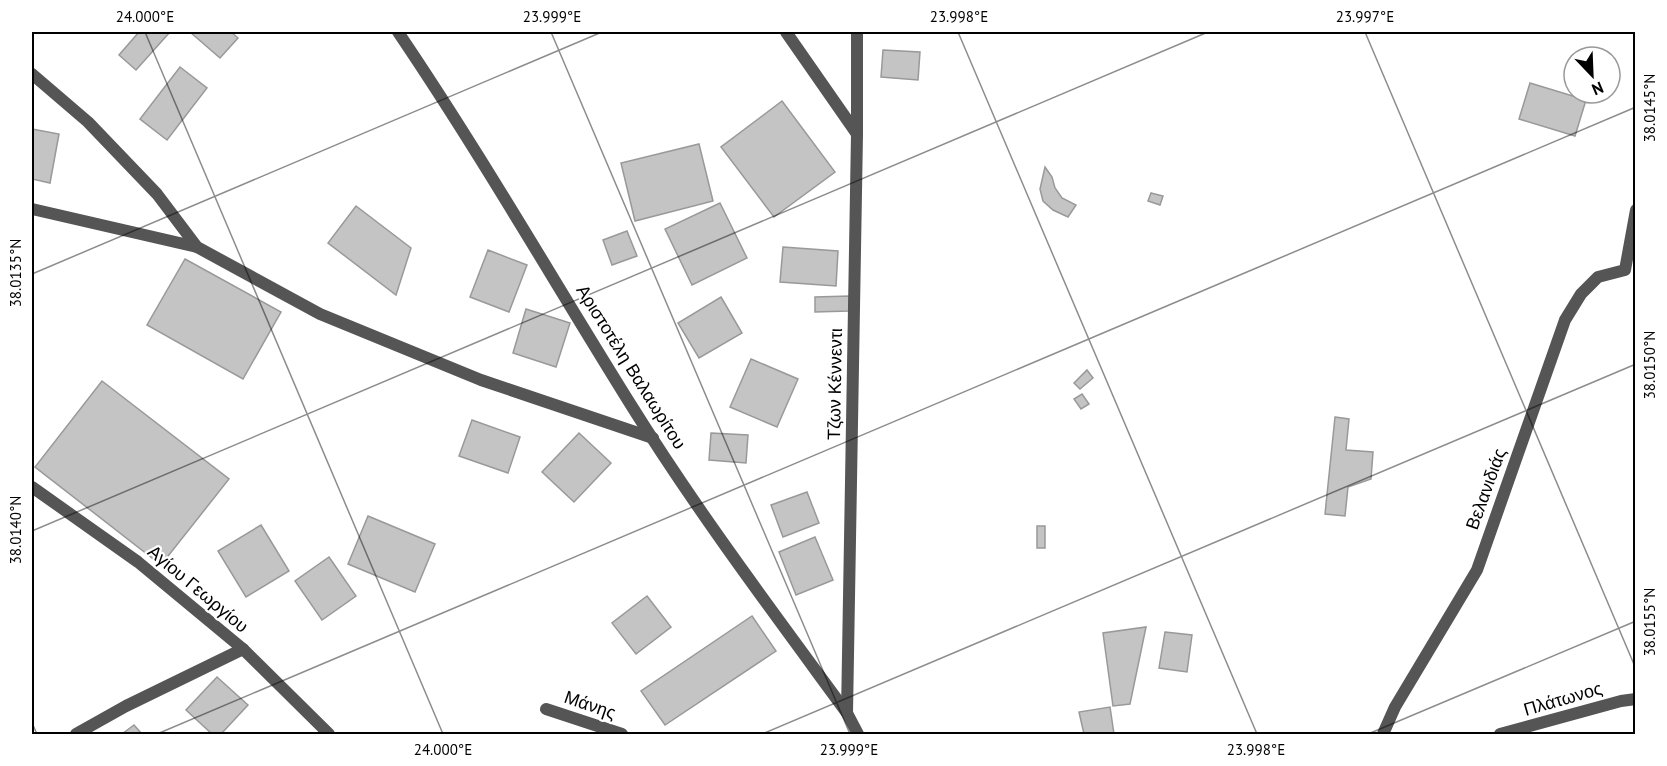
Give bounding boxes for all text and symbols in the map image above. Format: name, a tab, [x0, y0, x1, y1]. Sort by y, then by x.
text: 24.000°E	[116, 7, 174, 26]
text: 23.999°E	[523, 7, 581, 26]
text: 23.998°E	[930, 7, 988, 26]
text: 23.997°E	[1336, 7, 1394, 26]
north arrow	[1562, 45, 1622, 105]
text: 38.0145°N	[1640, 74, 1659, 142]
text: N	[1589, 78, 1607, 100]
text: 38.0135°N	[6, 239, 25, 307]
street label: Αριστοτέλη Βαλαωρίτου	[571, 280, 691, 453]
street label: Τζων Κέννεντι	[822, 328, 847, 440]
text: 38.0150°N	[1640, 331, 1659, 399]
street label: Βελανιδιάς	[1460, 445, 1511, 533]
text: 38.0140°N	[6, 496, 25, 564]
street label: Αγίου Γεωργίου	[143, 540, 253, 637]
text: 38.0155°N	[1640, 588, 1659, 656]
street label: Πλάτωνος	[1521, 676, 1605, 721]
street label: Μάνης	[561, 685, 619, 724]
text: 24.000°E	[414, 740, 472, 759]
text: 23.999°E	[820, 740, 878, 759]
text: 23.998°E	[1227, 740, 1285, 759]

